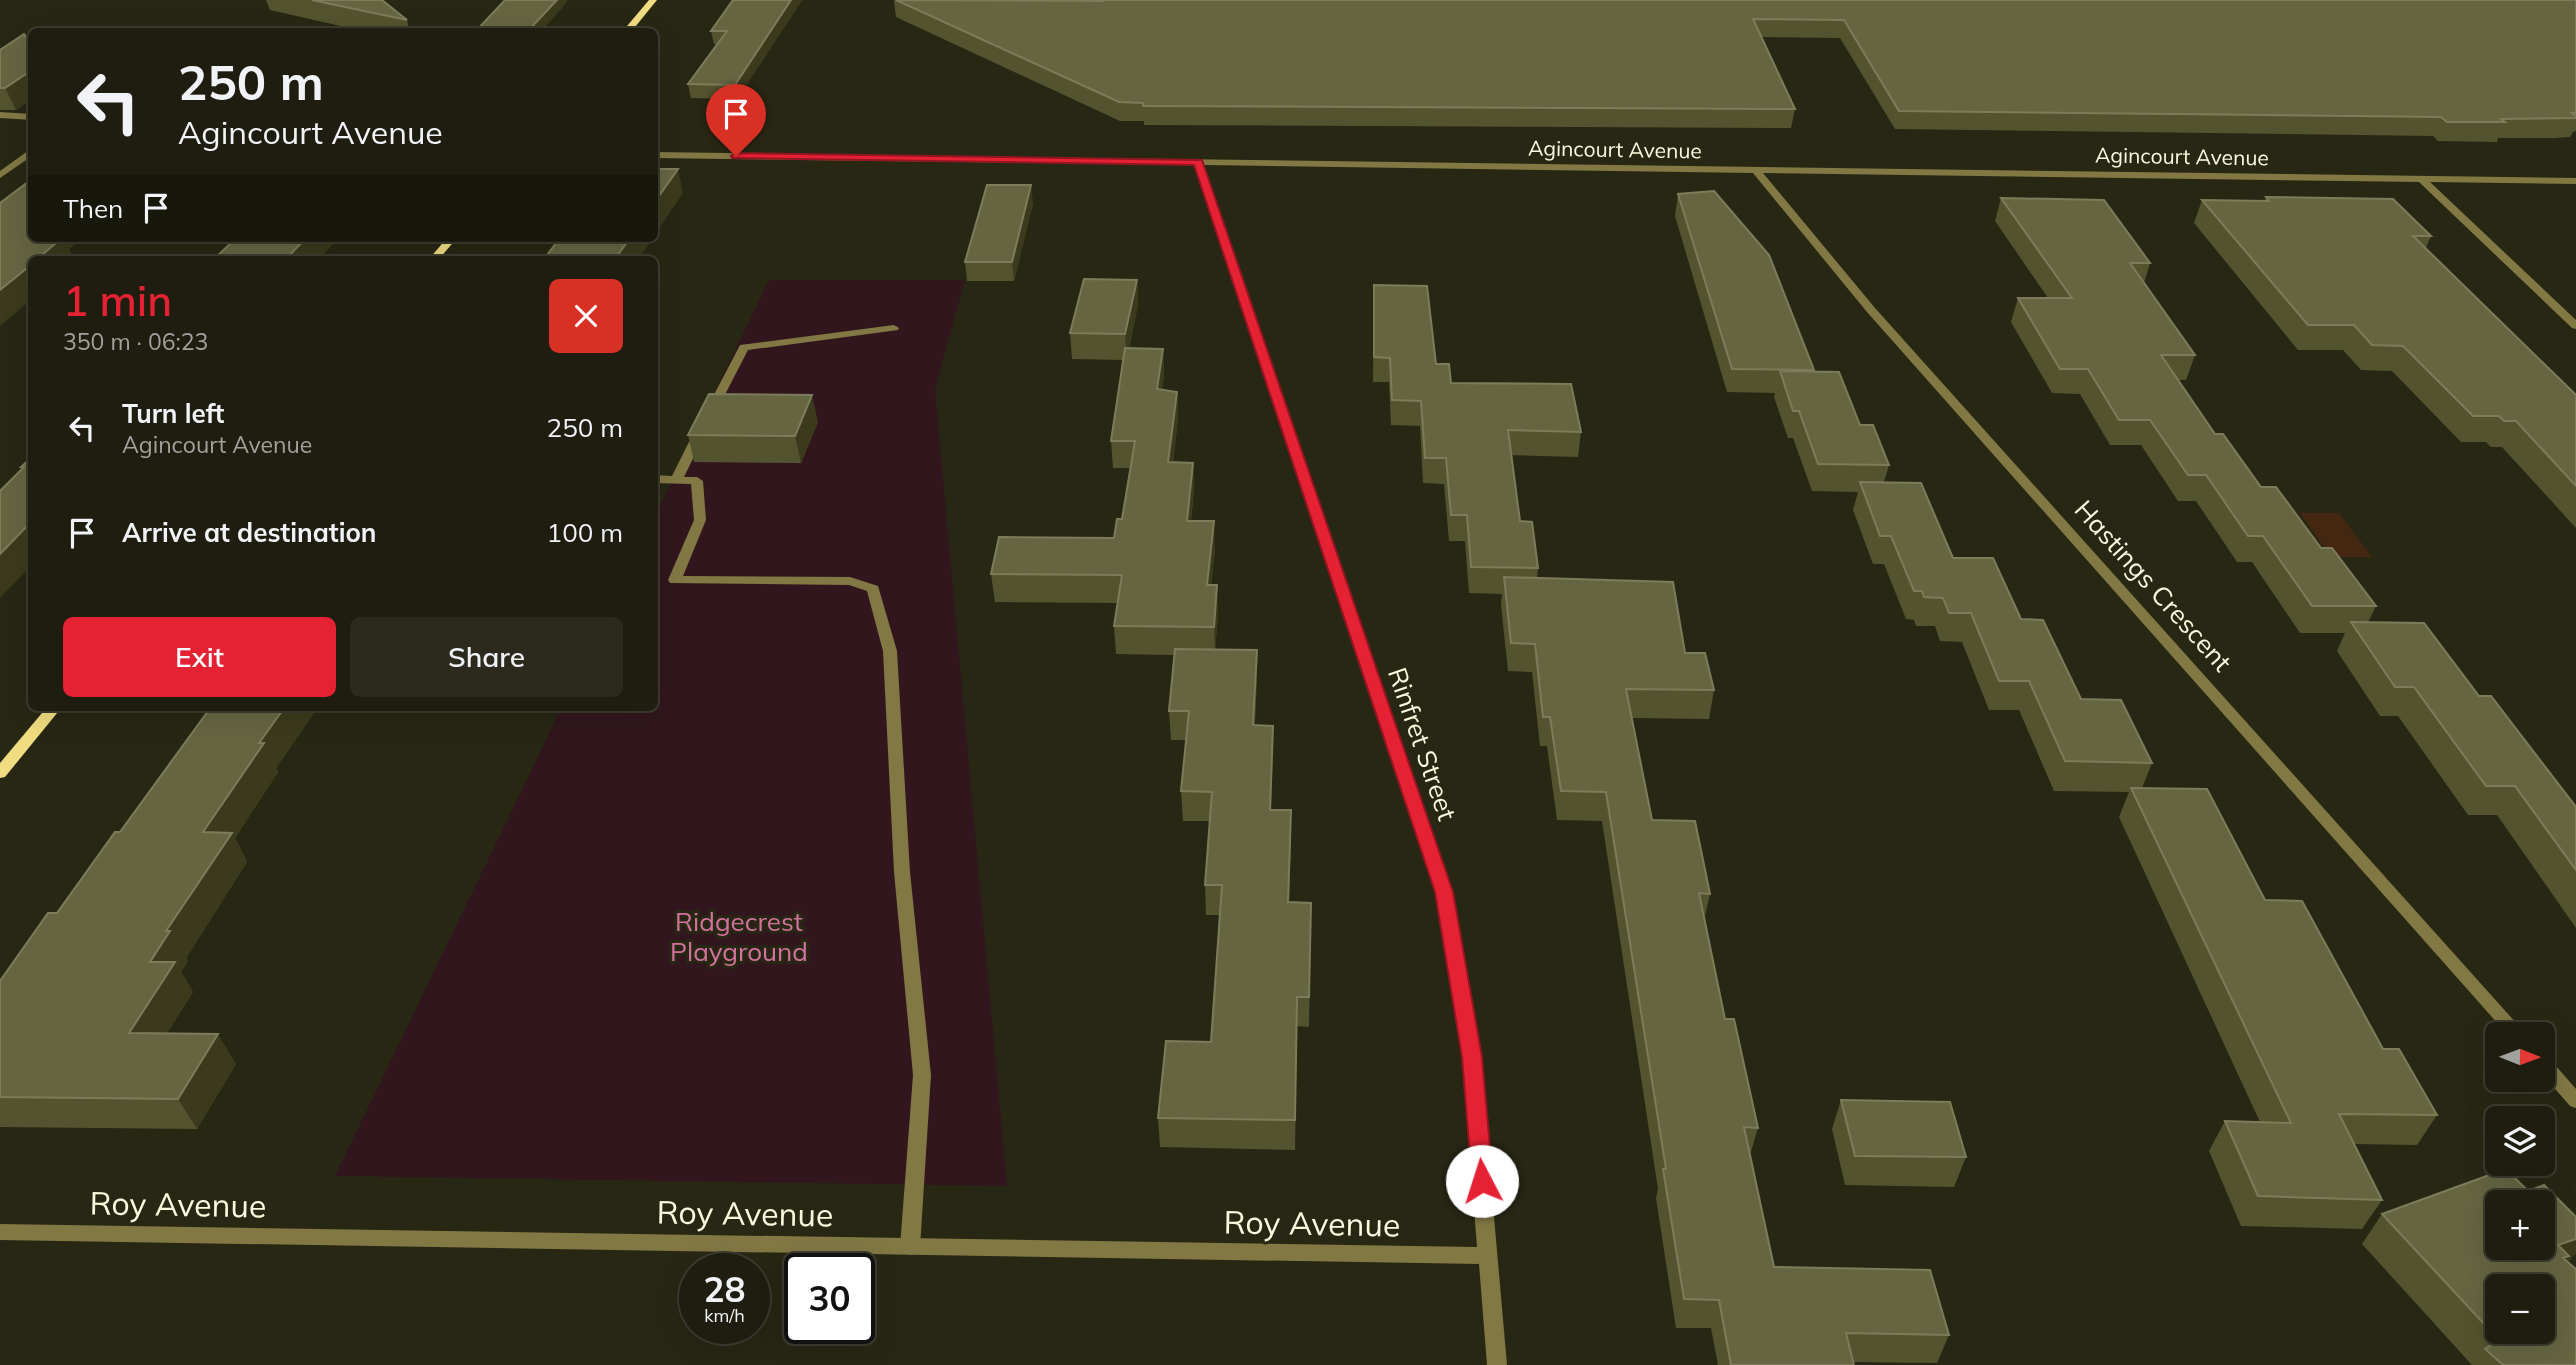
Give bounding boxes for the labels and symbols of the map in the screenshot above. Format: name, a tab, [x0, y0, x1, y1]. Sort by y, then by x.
pin	[706, 84, 766, 156]
street label: Agincourt Avenue	[1528, 134, 1702, 164]
street label: Agincourt Avenue	[2095, 141, 2269, 171]
street label: Hastings Crescent	[2068, 493, 2239, 678]
street label: Rinfret Street	[1381, 663, 1464, 825]
park label: Ridgecrest Playground	[670, 905, 808, 968]
north arrow	[2485, 1022, 2555, 1092]
position arrow	[1445, 1144, 1519, 1218]
street label: Roy Avenue	[89, 1182, 267, 1226]
street label: Roy Avenue	[656, 1191, 834, 1235]
street label: Roy Avenue	[1223, 1201, 1401, 1245]
speed limit sign: 30	[784, 1253, 875, 1344]

